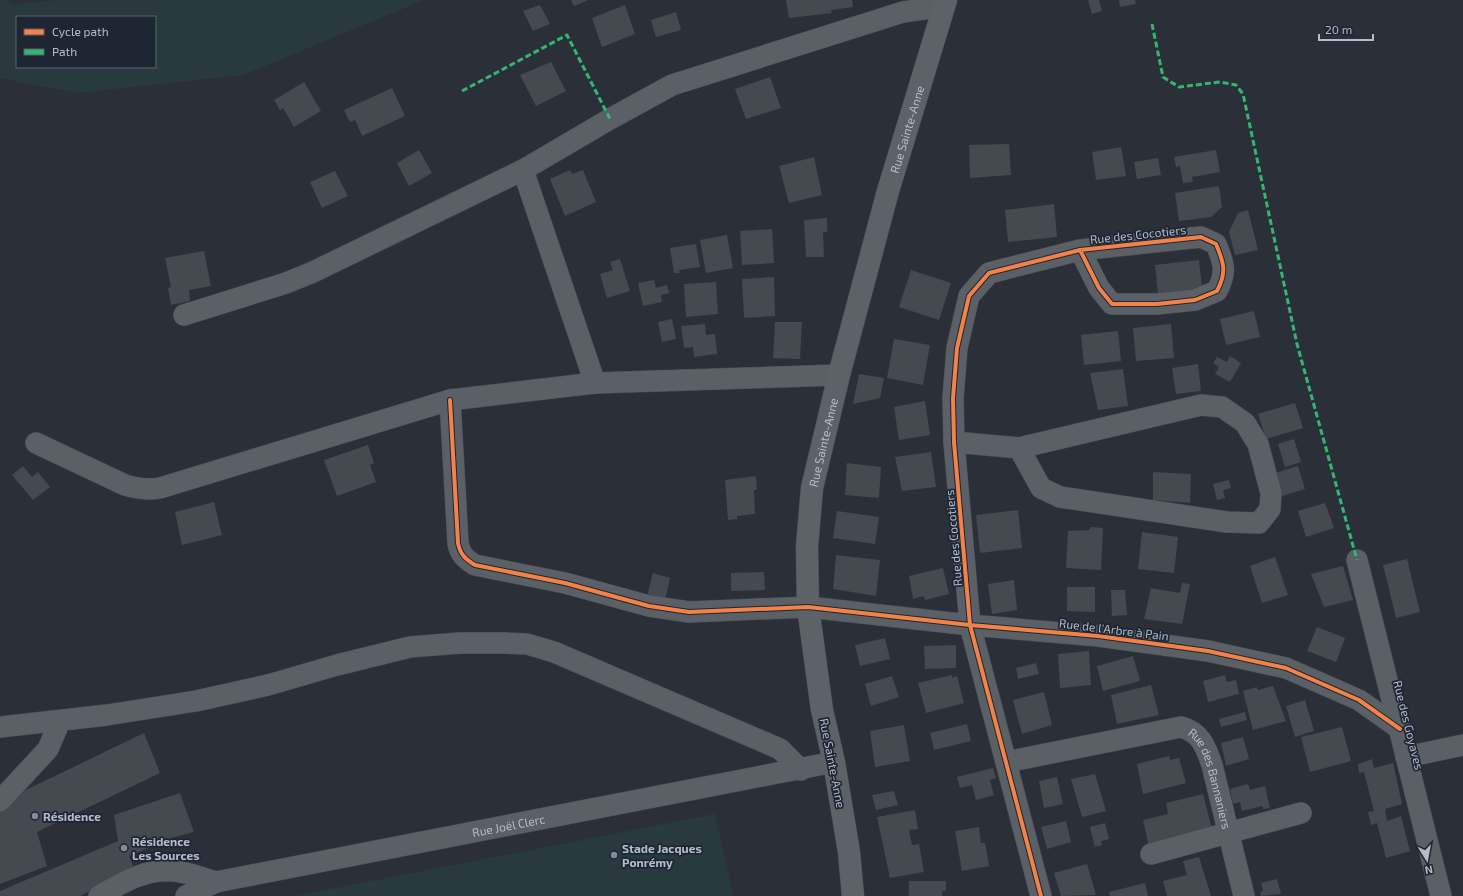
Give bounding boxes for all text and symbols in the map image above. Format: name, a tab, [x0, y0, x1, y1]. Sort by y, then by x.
legend	[16, 16, 156, 68]
scale bar	[1319, 16, 1373, 42]
text: 20 m	[1325, 22, 1352, 36]
text: Cycle path	[52, 24, 109, 38]
text: Path	[52, 44, 77, 58]
street label: Rue Sainte-Anne	[887, 84, 927, 175]
street label: Rue des Cocotiers	[1089, 222, 1187, 246]
street label: Rue Sainte-Anne	[806, 396, 840, 488]
street label: Rue des Cocotiers	[942, 489, 964, 587]
street label: Rue de l'Arbre à Pain	[1058, 615, 1170, 643]
street label: Rue des Goyaves	[1391, 679, 1427, 771]
street label: Rue Sainte-Anne	[817, 717, 849, 809]
street label: Rue des Bannaniers	[1186, 725, 1234, 830]
place label: Résidence	[43, 809, 101, 823]
marker: Résidence	[30, 811, 40, 821]
street label: Rue Joël Clerc	[471, 811, 546, 839]
place label: Résidence Les Sources	[132, 834, 200, 862]
north arrow	[1407, 840, 1447, 880]
place label: Stade Jacques Ponrémy	[622, 841, 702, 870]
marker: Résidence Les Sources	[119, 843, 129, 853]
marker: Stade Jacques Ponrémy	[609, 850, 619, 860]
text: N	[1424, 863, 1434, 877]

